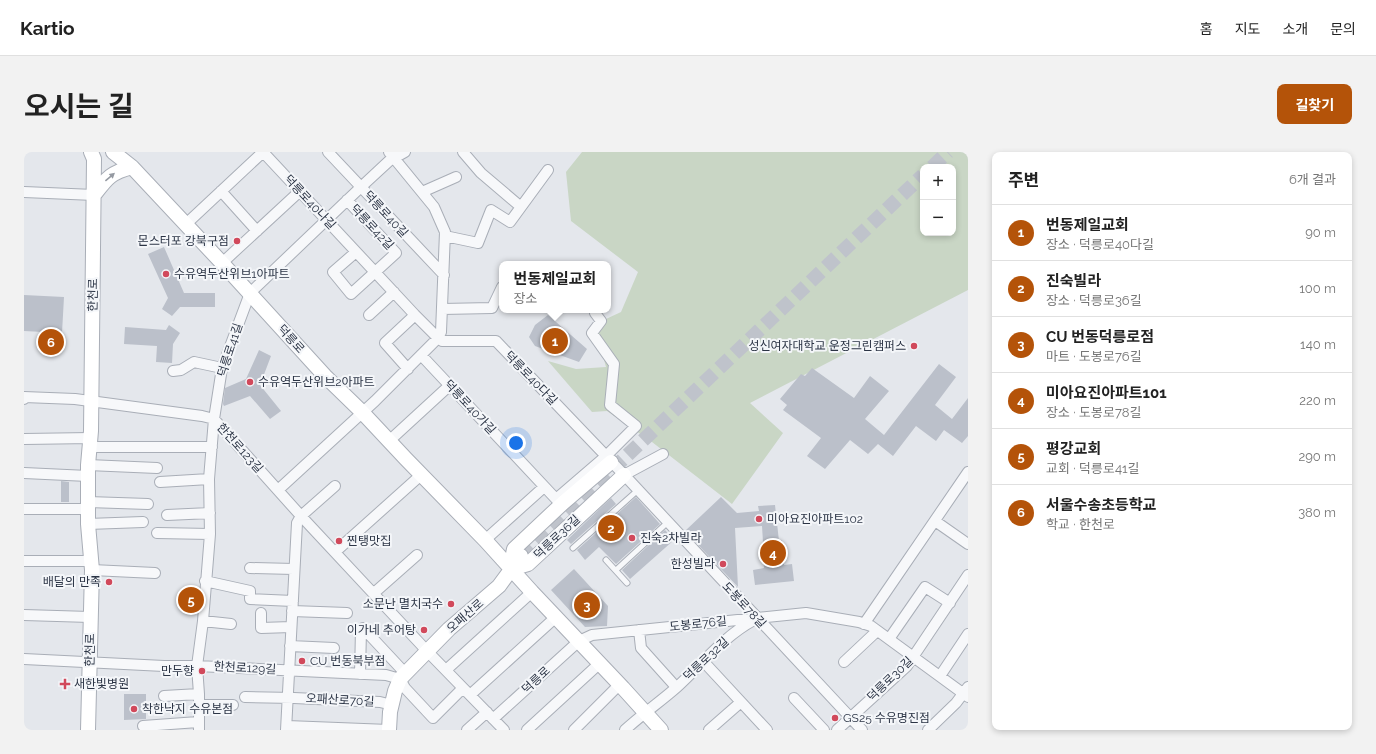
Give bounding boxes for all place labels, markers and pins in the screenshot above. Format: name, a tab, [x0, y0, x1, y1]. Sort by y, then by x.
place label: 몬스터포 강북구점	[138, 234, 229, 248]
marker: 몬스터포 강북구점	[232, 236, 242, 246]
place label: 수유역두산위브1아파트	[174, 267, 290, 281]
marker: 수유역두산위브1아파트	[161, 269, 171, 279]
pin: 1	[542, 326, 568, 356]
pin: 6	[38, 327, 64, 357]
place label: 성신여자대학교 운정그린캠퍼스	[748, 339, 906, 353]
marker: 성신여자대학교 운정그린캠퍼스	[909, 341, 919, 351]
place label: 수유역두산위브2아파트	[258, 375, 375, 389]
marker: 수유역두산위브2아파트	[245, 377, 255, 387]
place label: 미아요진아파트102	[767, 512, 863, 526]
pin: 2	[598, 513, 624, 543]
marker: 미아요진아파트102	[754, 514, 764, 524]
place label: 진숙2차빌라	[640, 531, 701, 545]
marker: 진숙2차빌라	[627, 533, 637, 543]
place label: 찐탱맛집	[347, 534, 391, 548]
marker: 찐탱맛집	[334, 536, 344, 546]
pin: 4	[760, 538, 786, 568]
place label: 한성빌라	[671, 557, 715, 571]
marker: 한성빌라	[718, 559, 728, 569]
place label: 배달의 만족	[43, 575, 101, 589]
marker: 배달의 만족	[104, 577, 114, 587]
pin: 5	[178, 585, 204, 615]
pin: 3	[574, 590, 600, 620]
place label: 소문난 멸치국수	[363, 597, 443, 611]
marker: 소문난 멸치국수	[446, 599, 456, 609]
place label: 이가네 추어탕	[347, 623, 416, 637]
marker: 이가네 추어탕	[419, 625, 429, 635]
place label: CU 번동북부점	[310, 654, 386, 668]
marker: CU 번동북부점	[297, 656, 307, 666]
place label: 만두향	[161, 664, 194, 678]
marker: 만두향	[197, 666, 207, 676]
place label: 새한빛병원	[74, 677, 129, 691]
marker: 새한빛병원	[59, 678, 71, 690]
place label: 착한낙지 수유본점	[142, 702, 233, 716]
marker: 착한낙지 수유본점	[129, 704, 139, 714]
place label: GS25 수유명진점	[843, 711, 930, 725]
marker: GS25 수유명진점	[830, 713, 840, 723]

